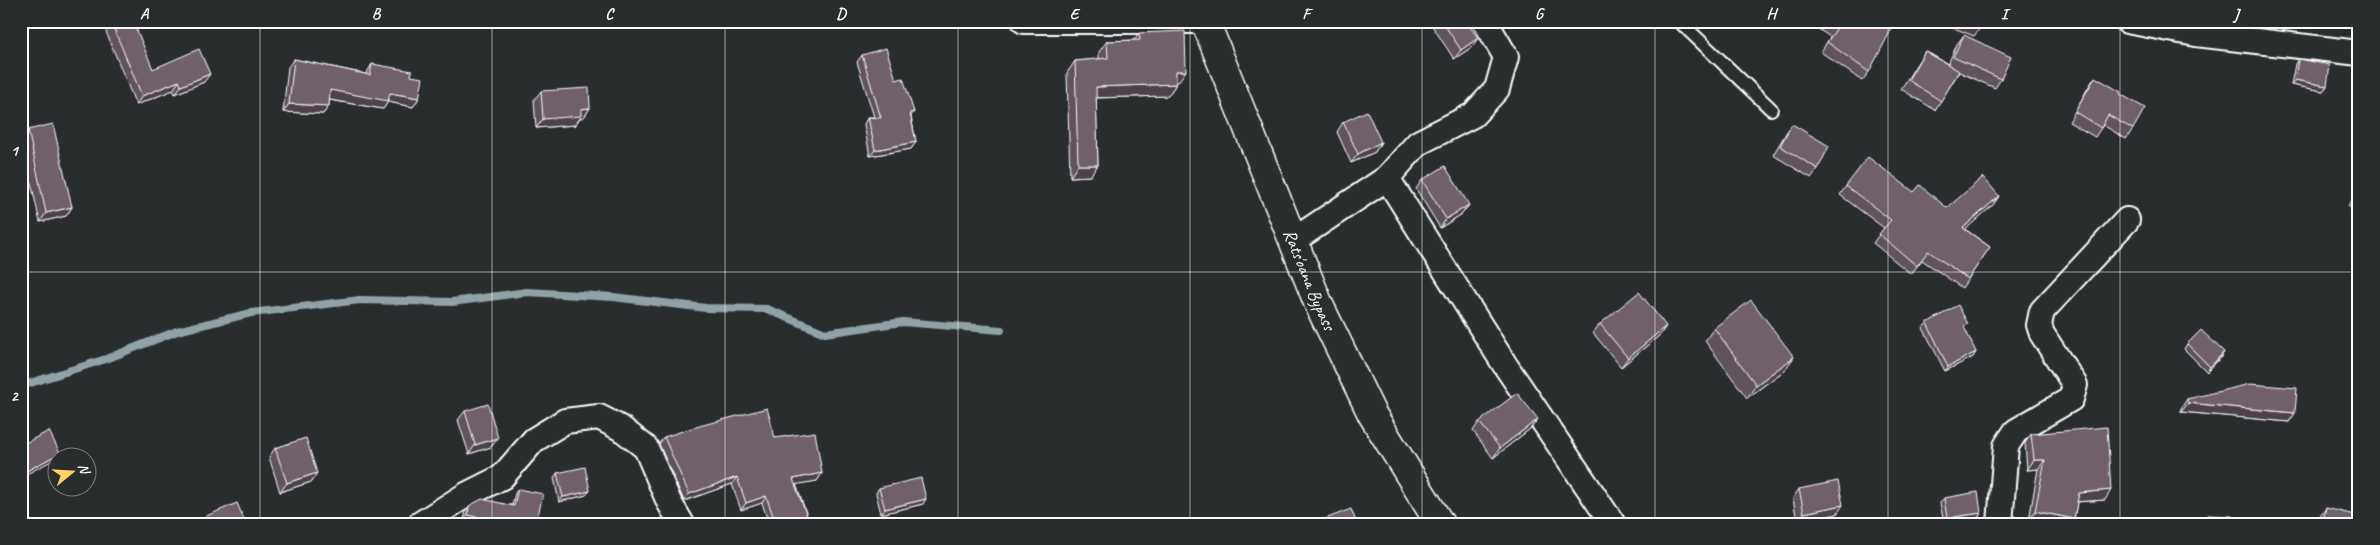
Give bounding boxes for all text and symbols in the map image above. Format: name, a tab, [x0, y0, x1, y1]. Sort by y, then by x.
text: A	[140, 4, 150, 24]
text: B	[372, 4, 382, 24]
text: C	[605, 4, 615, 24]
text: D	[836, 4, 847, 24]
text: E	[1070, 4, 1081, 24]
text: F	[1302, 4, 1313, 24]
text: G	[1535, 4, 1545, 24]
text: H	[1766, 4, 1778, 24]
text: I	[2001, 4, 2011, 24]
text: J	[2232, 4, 2241, 24]
text: 1	[10, 141, 19, 161]
street label: Rats'oana Bypass	[1279, 226, 1341, 336]
text: 2	[10, 386, 19, 406]
north arrow	[48, 448, 98, 498]
text: N	[74, 461, 94, 477]

